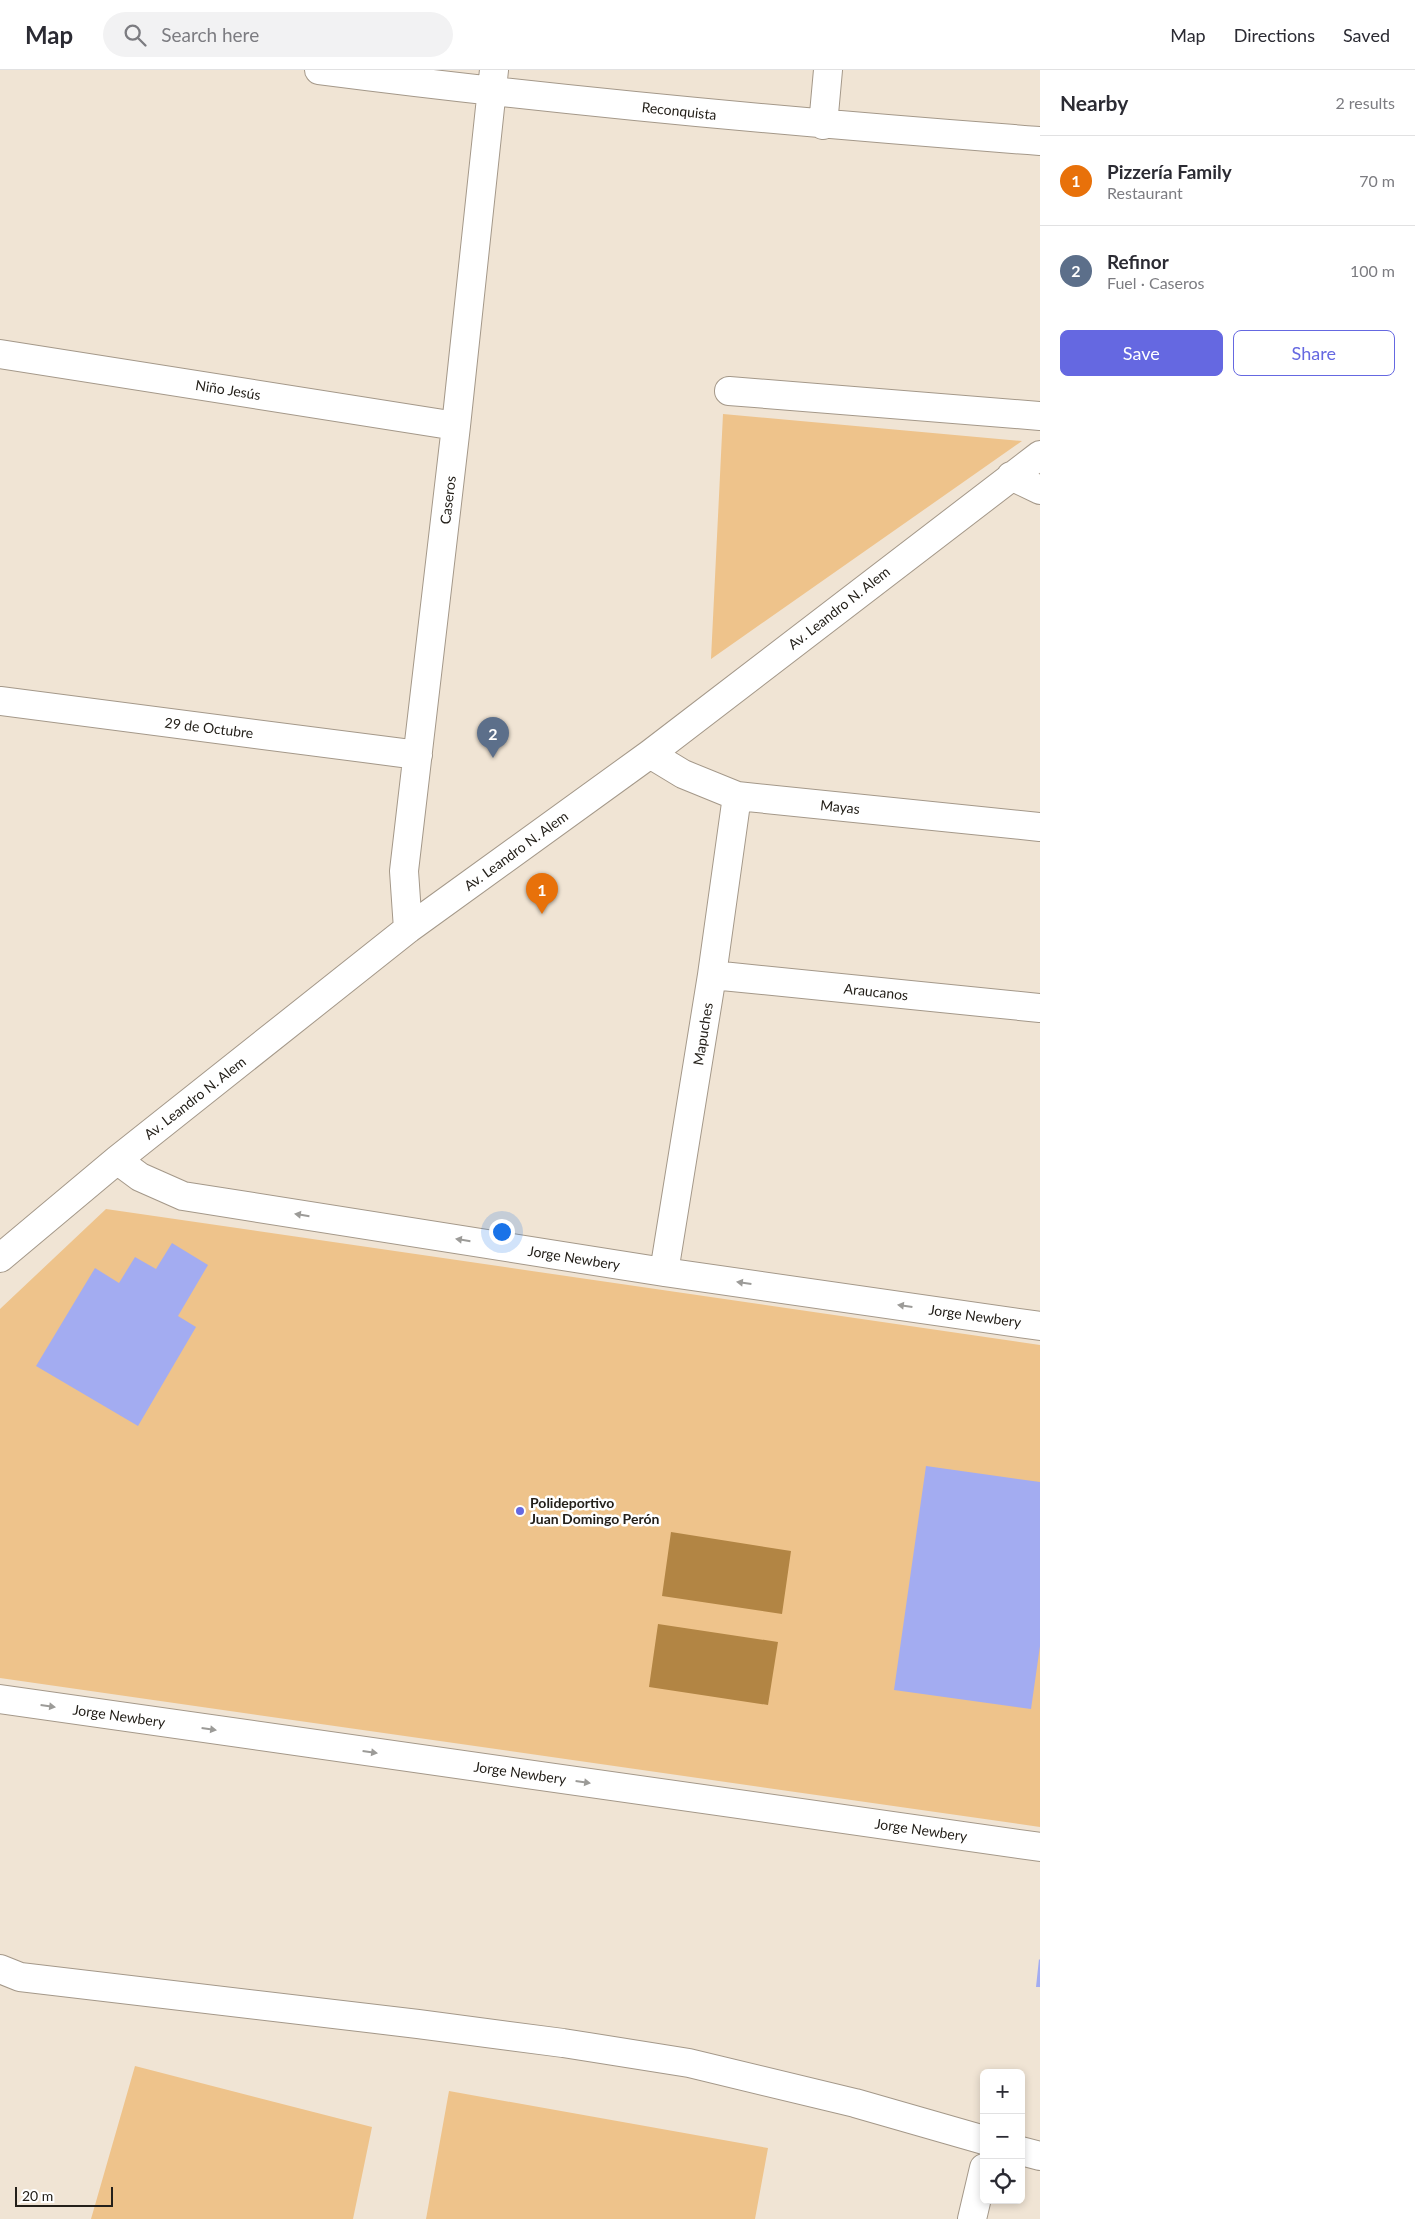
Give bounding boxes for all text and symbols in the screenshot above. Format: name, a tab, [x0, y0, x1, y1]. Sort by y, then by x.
search box	[103, 12, 453, 57]
text: Map	[25, 20, 73, 49]
icon: search	[121, 21, 149, 49]
text: Search here	[161, 23, 259, 46]
text: Map	[1170, 24, 1206, 46]
text: Directions	[1234, 24, 1315, 46]
text: Saved	[1343, 24, 1390, 46]
text: Nearby	[1060, 90, 1128, 115]
text: 2 results	[1335, 93, 1395, 112]
street label: Reconquista	[641, 98, 717, 123]
text: Pizzería Family	[1107, 160, 1232, 183]
text: 1	[1071, 171, 1081, 190]
text: 70 m	[1359, 171, 1395, 190]
text: Restaurant	[1107, 183, 1183, 202]
text: Refinor	[1107, 250, 1169, 273]
text: 2	[1071, 261, 1081, 280]
text: 100 m	[1350, 261, 1395, 280]
text: Fuel · Caseros	[1107, 273, 1204, 292]
button: Save	[1060, 330, 1223, 376]
button: Share	[1233, 330, 1395, 376]
street label: Niño Jesús	[194, 376, 262, 403]
street label: Caseros	[436, 475, 459, 525]
street label: Av. Leandro N. Alem	[784, 563, 893, 653]
street label: 29 de Octubre	[164, 714, 254, 741]
pin: 2	[477, 717, 509, 758]
street label: Mayas	[819, 796, 861, 817]
street label: Av. Leandro N. Alem	[460, 807, 571, 894]
pin: 1	[526, 873, 558, 914]
street label: Araucanos	[843, 980, 909, 1003]
street label: Mapuches	[689, 1001, 716, 1067]
street label: Av. Leandro N. Alem	[140, 1053, 249, 1143]
one-way arrow	[294, 1211, 310, 1219]
your location	[489, 1219, 515, 1245]
one-way arrow	[454, 1236, 470, 1244]
street label: Jorge Newbery	[527, 1242, 622, 1273]
one-way arrow	[736, 1279, 752, 1287]
street label: Jorge Newbery	[928, 1301, 1023, 1331]
one-way arrow	[897, 1302, 913, 1310]
place label: Polideportivo Juan Domingo Perón	[530, 1494, 659, 1527]
marker: Polideportivo Juan Domingo Perón	[514, 1505, 526, 1517]
street label: Jorge Newbery	[72, 1701, 167, 1731]
one-way arrow	[41, 1702, 57, 1710]
one-way arrow	[201, 1725, 217, 1733]
one-way arrow	[362, 1748, 378, 1756]
street label: Jorge Newbery	[473, 1758, 568, 1788]
one-way arrow	[575, 1778, 591, 1786]
street label: Jorge Newbery	[874, 1815, 969, 1845]
map controls	[980, 2069, 1025, 2204]
button: +	[980, 2069, 1025, 2114]
button: −	[980, 2114, 1025, 2159]
button: locate	[980, 2159, 1025, 2204]
scale bar	[15, 2184, 112, 2207]
text: 20 m	[22, 2187, 53, 2204]

